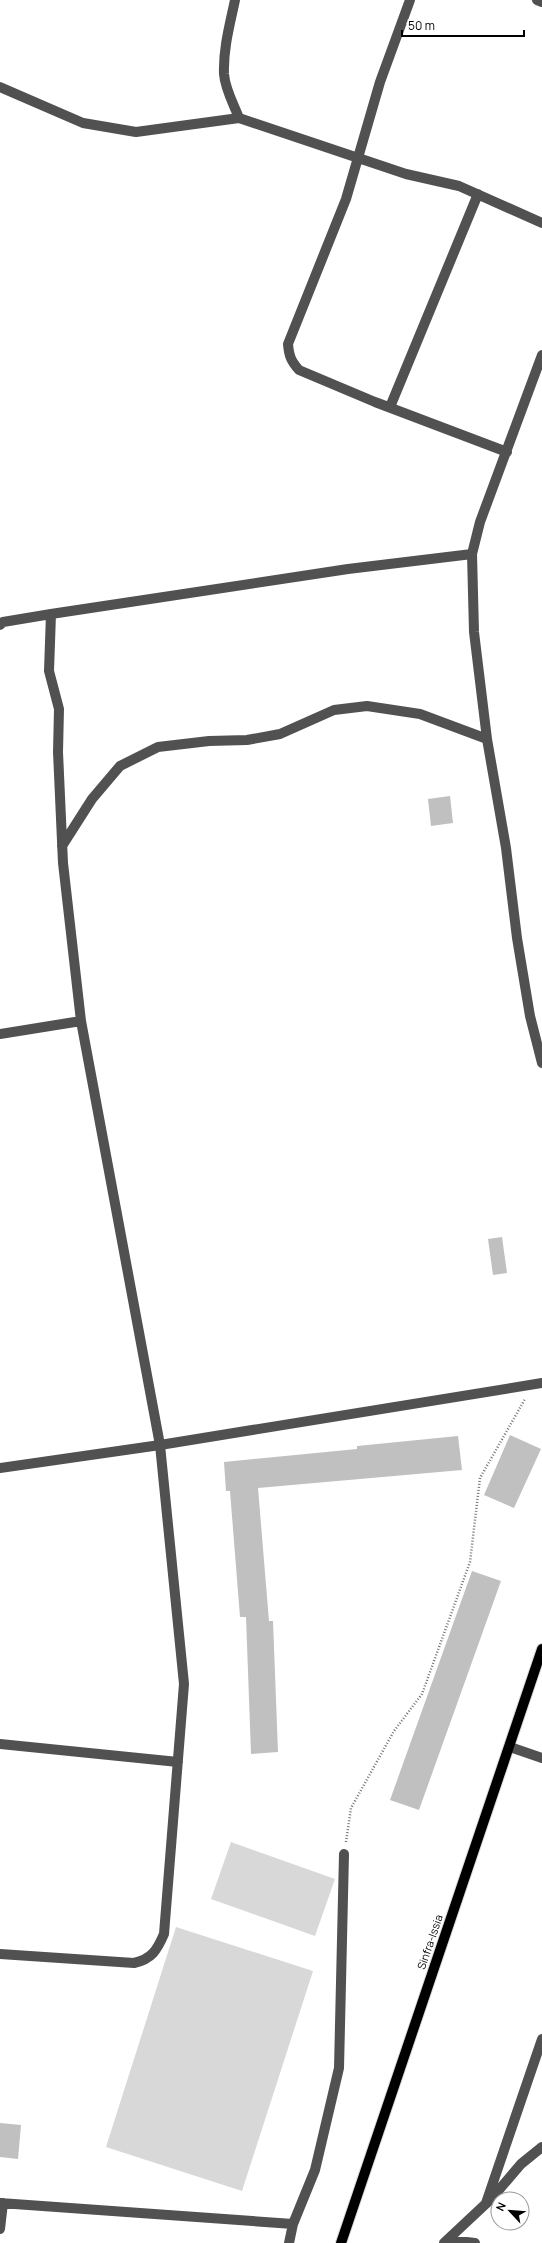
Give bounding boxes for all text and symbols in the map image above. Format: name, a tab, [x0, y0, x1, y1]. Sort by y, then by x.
scale bar	[402, 12, 524, 38]
text: 50 m	[408, 17, 435, 34]
street label: Sinfra-Issia	[413, 1912, 446, 1971]
north arrow	[490, 2191, 530, 2231]
text: N	[492, 2199, 509, 2213]

